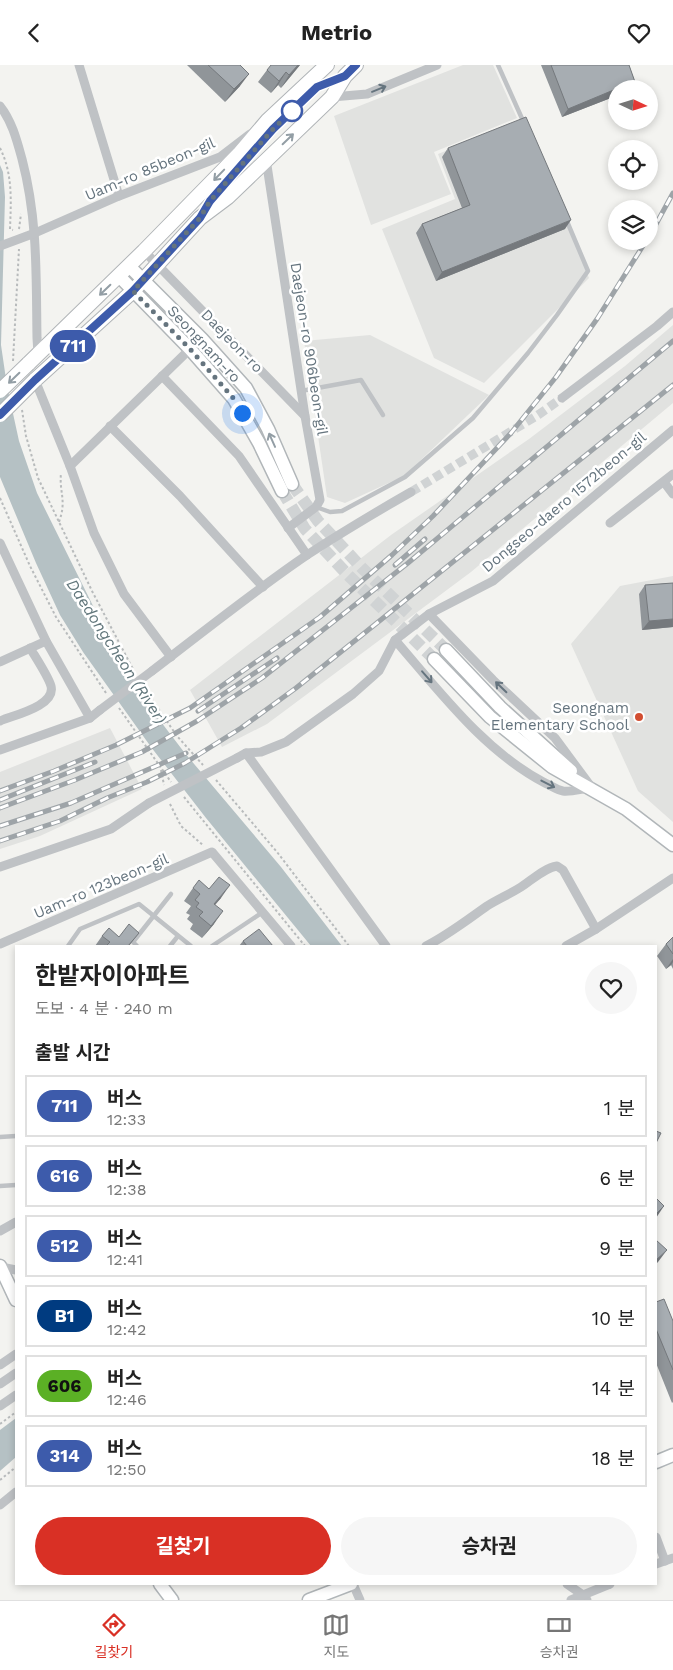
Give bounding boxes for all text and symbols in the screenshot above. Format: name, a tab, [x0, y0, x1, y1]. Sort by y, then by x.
icon: back	[20, 19, 48, 47]
icon: heart	[625, 19, 653, 47]
text: Metrio	[301, 20, 372, 45]
north arrow	[608, 80, 658, 130]
map controls	[608, 80, 658, 250]
one-way arrow	[371, 84, 386, 93]
unlabelled marker	[281, 100, 303, 122]
street label: Uam-ro 85beon-gil	[82, 133, 218, 205]
one-way arrow	[281, 133, 294, 145]
button: locate	[608, 140, 658, 190]
one-way arrow	[213, 168, 225, 181]
button: layers	[608, 200, 658, 250]
street label: Daejeon-ro 906beon-gil	[286, 261, 332, 437]
one-way arrow	[98, 284, 111, 296]
street label: Seongnam-ro	[164, 302, 244, 386]
street label: Daejeon-ro	[197, 305, 267, 377]
line badge: 711	[44, 330, 102, 362]
text: 711	[60, 335, 86, 356]
one-way arrow	[8, 372, 21, 384]
your location	[230, 401, 255, 426]
street label: Dongseo-daero 1572beon-gil	[478, 428, 650, 576]
one-way arrow	[267, 433, 277, 448]
water label: Daedongcheon (River)	[63, 575, 170, 727]
one-way arrow	[421, 671, 433, 684]
one-way arrow	[495, 681, 507, 693]
place label: Seongnam Elementary School	[491, 699, 629, 734]
marker: Seongnam Elementary School	[633, 711, 645, 723]
one-way arrow	[540, 780, 555, 789]
street label: Uam-ro 123beon-gil	[31, 849, 171, 922]
text: 한밭자이아파트	[35, 962, 190, 990]
button: heart	[585, 962, 637, 1014]
text: 도보 · 4 분 · 240 m	[35, 999, 173, 1018]
text: 출발 시간	[35, 1041, 110, 1064]
text: 버스	[107, 1087, 142, 1110]
text: 711	[51, 1095, 78, 1116]
text: 1 분	[604, 1097, 635, 1120]
text: 12:33	[107, 1110, 146, 1129]
text: 버스	[107, 1157, 142, 1180]
text: 616	[50, 1165, 79, 1186]
text: 6 분	[599, 1167, 635, 1190]
text: 12:38	[107, 1180, 147, 1199]
text: 버스	[107, 1227, 142, 1250]
text: 512	[50, 1235, 79, 1256]
text: 9 분	[599, 1237, 635, 1260]
text: 12:41	[107, 1250, 143, 1269]
text: 버스	[107, 1297, 142, 1320]
text: B1	[54, 1305, 75, 1326]
text: 10 분	[592, 1307, 635, 1330]
text: 12:42	[107, 1320, 146, 1339]
text: 버스	[107, 1367, 142, 1390]
text: 606	[48, 1375, 81, 1396]
text: 14 분	[592, 1377, 635, 1400]
text: 12:46	[107, 1390, 147, 1409]
text: 버스	[107, 1437, 142, 1460]
text: 314	[49, 1445, 80, 1466]
text: 18 분	[592, 1447, 635, 1470]
text: 12:50	[107, 1460, 147, 1479]
button: 길찾기	[35, 1517, 331, 1575]
button: 승차권	[341, 1517, 637, 1575]
tab: 길찾기	[95, 1611, 133, 1661]
tab: 지도	[322, 1611, 350, 1661]
tab: 승차권	[540, 1611, 578, 1661]

